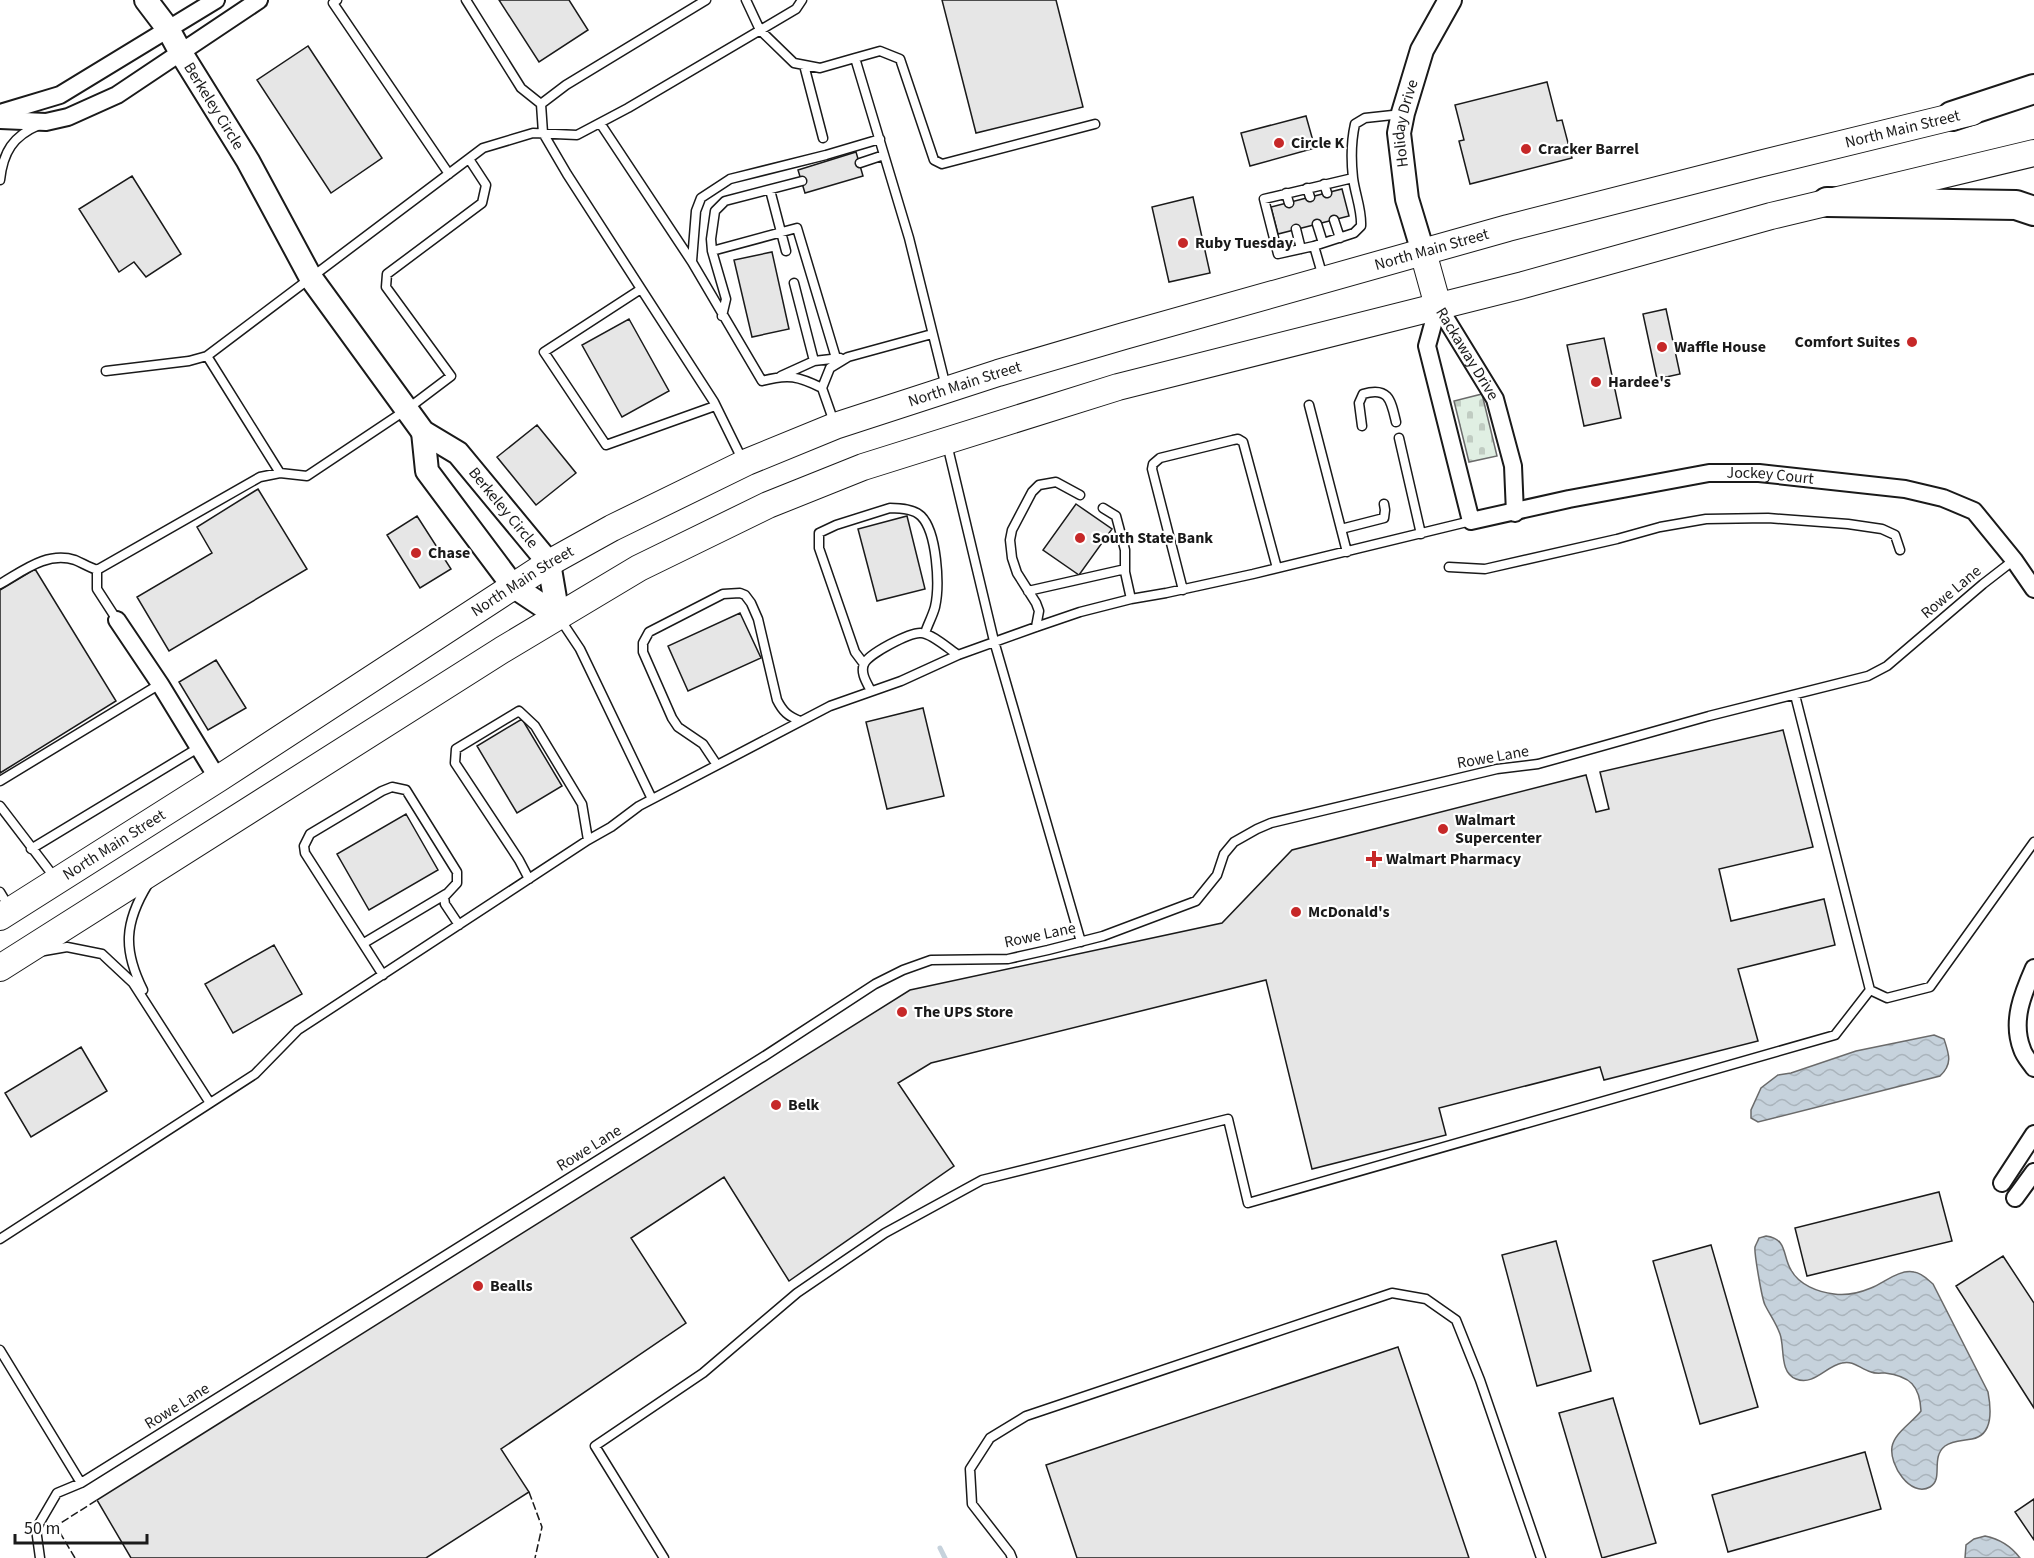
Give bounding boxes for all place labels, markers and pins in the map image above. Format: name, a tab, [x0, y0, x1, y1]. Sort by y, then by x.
place label: Circle K	[1291, 132, 1344, 154]
marker: Circle K	[1272, 136, 1286, 150]
place label: Cracker Barrel	[1538, 138, 1639, 160]
marker: Cracker Barrel	[1519, 142, 1533, 156]
place label: Ruby Tuesday	[1195, 232, 1294, 254]
marker: Ruby Tuesday	[1176, 236, 1190, 250]
place label: Comfort Suites	[1795, 331, 1900, 353]
marker: Comfort Suites	[1905, 335, 1919, 349]
place label: Waffle House	[1674, 336, 1766, 358]
marker: Waffle House	[1655, 340, 1669, 354]
place label: Hardee's	[1608, 371, 1671, 393]
marker: Hardee's	[1589, 375, 1603, 389]
place label: South State Bank	[1092, 527, 1213, 549]
marker: South State Bank	[1073, 531, 1087, 545]
place label: Chase	[428, 542, 470, 564]
marker: Chase	[409, 546, 423, 560]
place label: Walmart Supercenter	[1455, 809, 1542, 849]
marker: Walmart Supercenter	[1436, 822, 1450, 836]
place label: Walmart Pharmacy	[1386, 848, 1522, 870]
marker: Walmart Pharmacy	[1367, 852, 1381, 866]
place label: McDonald's	[1308, 901, 1390, 923]
marker: McDonald's	[1289, 905, 1303, 919]
place label: The UPS Store	[914, 1001, 1013, 1023]
marker: The UPS Store	[895, 1005, 909, 1019]
place label: Belk	[788, 1094, 820, 1116]
marker: Belk	[769, 1098, 783, 1112]
place label: Bealls	[490, 1275, 532, 1297]
marker: Bealls	[471, 1279, 485, 1293]

